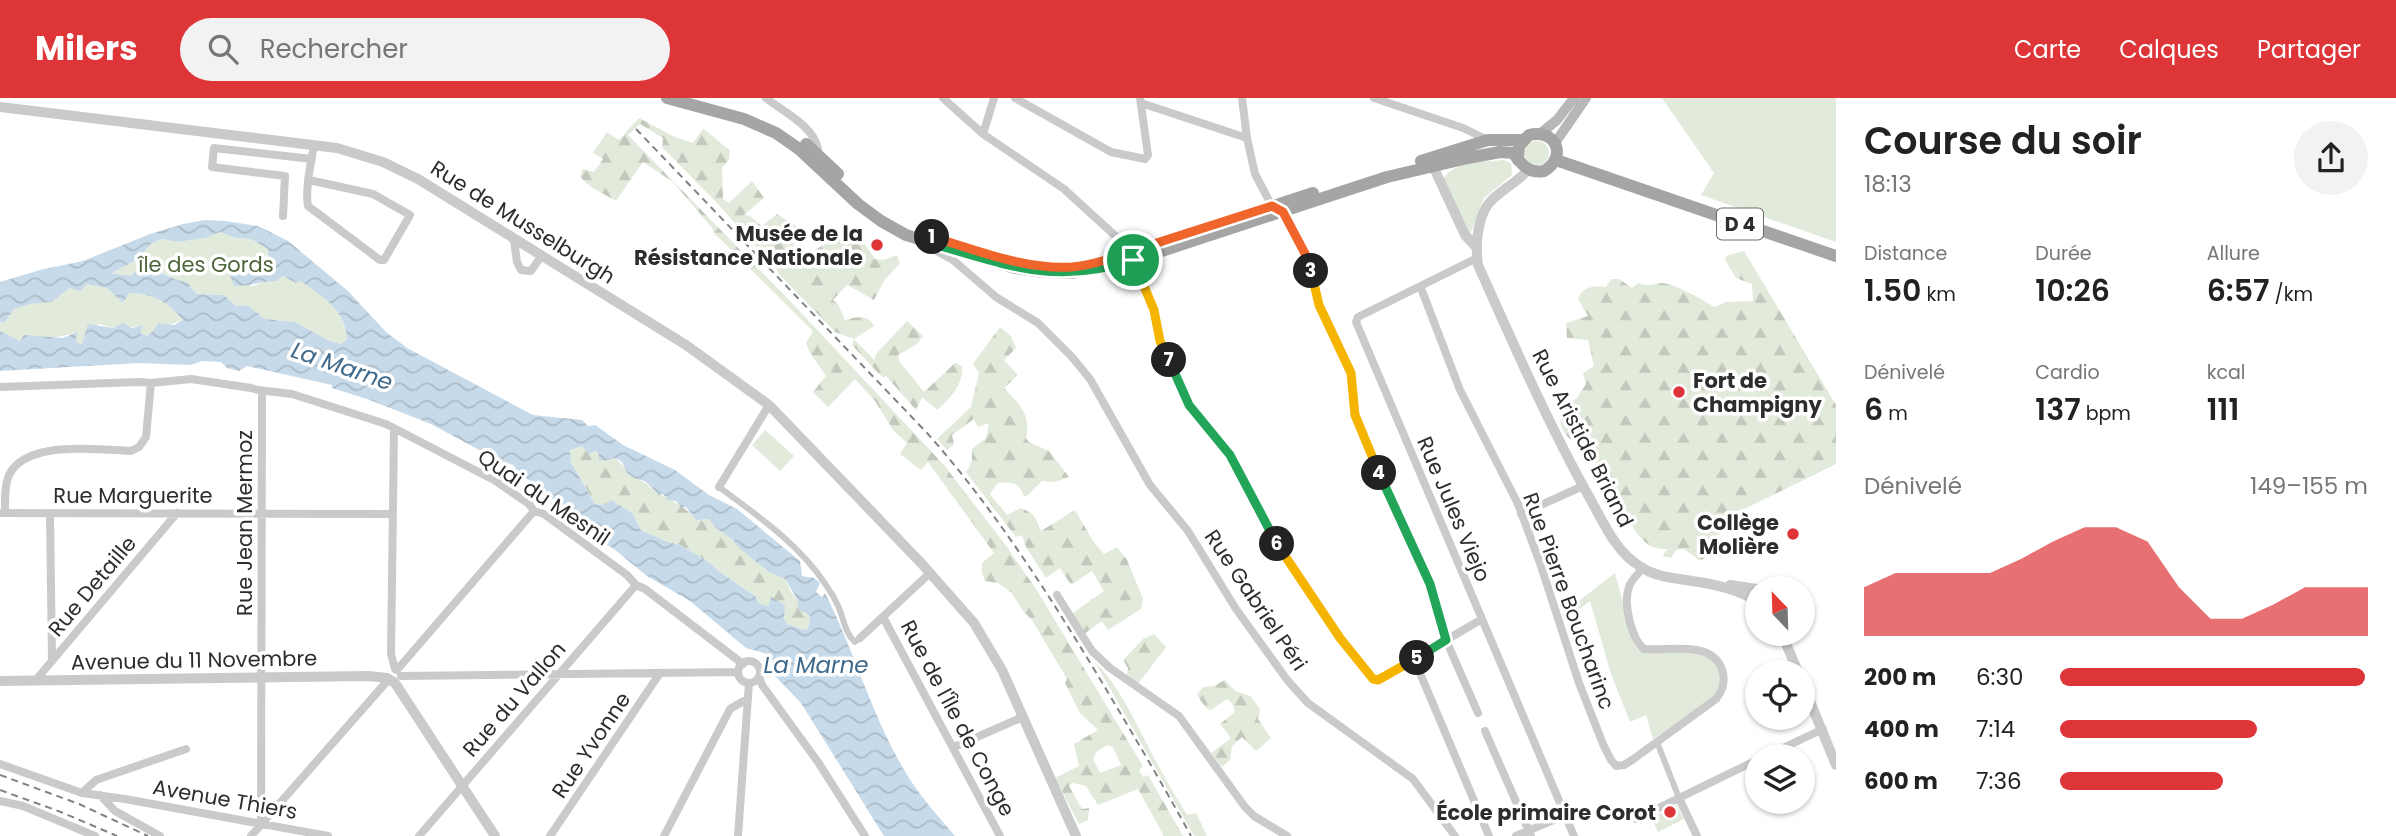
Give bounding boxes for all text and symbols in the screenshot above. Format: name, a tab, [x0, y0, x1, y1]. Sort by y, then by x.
search box	[180, 18, 670, 81]
text: Milers	[35, 25, 138, 72]
icon: search	[204, 30, 242, 68]
text: Rechercher	[260, 31, 408, 67]
text: Carte	[2014, 33, 2081, 66]
text: Calques	[2119, 33, 2219, 66]
text: Partager	[2257, 33, 2361, 66]
text: Course du soir	[1864, 114, 2142, 167]
button: share	[2294, 121, 2368, 195]
street label: Rue de Musselburgh	[425, 153, 621, 291]
text: 18:13	[1864, 168, 1912, 200]
road number: D 4	[1717, 208, 1763, 240]
place label: Musée de la Résistance Nationale	[634, 219, 863, 272]
pin: 1	[914, 220, 950, 254]
text: 1	[928, 223, 935, 250]
pin	[1103, 230, 1163, 290]
marker: Musée de la Résistance Nationale	[869, 237, 885, 253]
text: Distance	[1864, 240, 1947, 267]
text: Durée	[2035, 240, 2092, 267]
text: Allure	[2207, 240, 2260, 267]
icon: arrive	[1114, 241, 1152, 279]
park label: île des Gords	[137, 250, 274, 279]
pin: 3	[1294, 254, 1328, 288]
text: 3	[1305, 257, 1316, 284]
text: 1.50	[1864, 269, 1921, 312]
text: 10:26	[2035, 269, 2110, 312]
text: 6:57	[2207, 269, 2270, 312]
text: km	[1921, 281, 1956, 308]
text: /km	[2270, 281, 2313, 308]
water label: La Marne	[287, 334, 397, 398]
pin: 7	[1152, 342, 1186, 378]
street label: Rue Aristide Briand	[1526, 344, 1640, 532]
text: 7	[1163, 346, 1174, 373]
text: Dénivelé	[1864, 359, 1945, 386]
text: Cardio	[2035, 359, 2100, 386]
text: kcal	[2207, 359, 2246, 386]
place label: Fort de Champigny	[1693, 366, 1823, 419]
marker: Fort de Champigny	[1671, 384, 1687, 400]
text: 6	[1864, 388, 1883, 431]
text: 137	[2035, 388, 2081, 431]
text: 111	[2207, 388, 2239, 431]
text: m	[1883, 400, 1908, 427]
text: bpm	[2081, 400, 2131, 427]
street label: Rue Jean Mermoz	[230, 430, 259, 616]
street label: Rue Jules Viejo	[1410, 432, 1498, 586]
street label: Quai du Mesnil	[472, 442, 616, 552]
pin: 4	[1362, 456, 1396, 490]
text: 4	[1372, 459, 1385, 486]
text: Dénivelé	[1864, 470, 1962, 502]
text: 149–155 m	[2250, 470, 2368, 502]
street label: Rue Marguerite	[53, 481, 213, 510]
street label: Rue Pierre Boucharinc	[1516, 489, 1622, 713]
place label: Collège Molière	[1697, 508, 1779, 561]
street label: Rue Gabriel Péri	[1198, 524, 1314, 676]
pin: 6	[1260, 526, 1294, 562]
marker: Collège Molière	[1785, 526, 1801, 542]
street label: Rue Detaille	[41, 530, 143, 642]
text: 6	[1270, 530, 1283, 557]
north arrow	[1745, 576, 1815, 646]
map controls	[1745, 576, 1815, 814]
street label: Rue de l'Île de Conge	[894, 615, 1022, 821]
street label: Rue du Vallon	[456, 635, 572, 763]
pin: 5	[1400, 640, 1434, 676]
street label: Avenue du 11 Novembre	[71, 643, 317, 677]
text: 5	[1410, 644, 1423, 671]
water label: La Marne	[763, 649, 869, 681]
button: locate	[1745, 660, 1815, 730]
text: 200 m	[1864, 661, 1936, 693]
text: 6:30	[1976, 661, 2024, 693]
street label: Rue Yvonne	[545, 686, 637, 804]
text: 400 m	[1864, 713, 1939, 745]
text: 7:14	[1976, 713, 2015, 745]
button: layers	[1745, 744, 1815, 814]
text: 600 m	[1864, 765, 1938, 797]
text: 7:36	[1976, 765, 2022, 797]
street label: Avenue Thiers	[150, 772, 300, 826]
place label: École primaire Corot	[1436, 798, 1656, 827]
marker: École primaire Corot	[1662, 804, 1678, 820]

